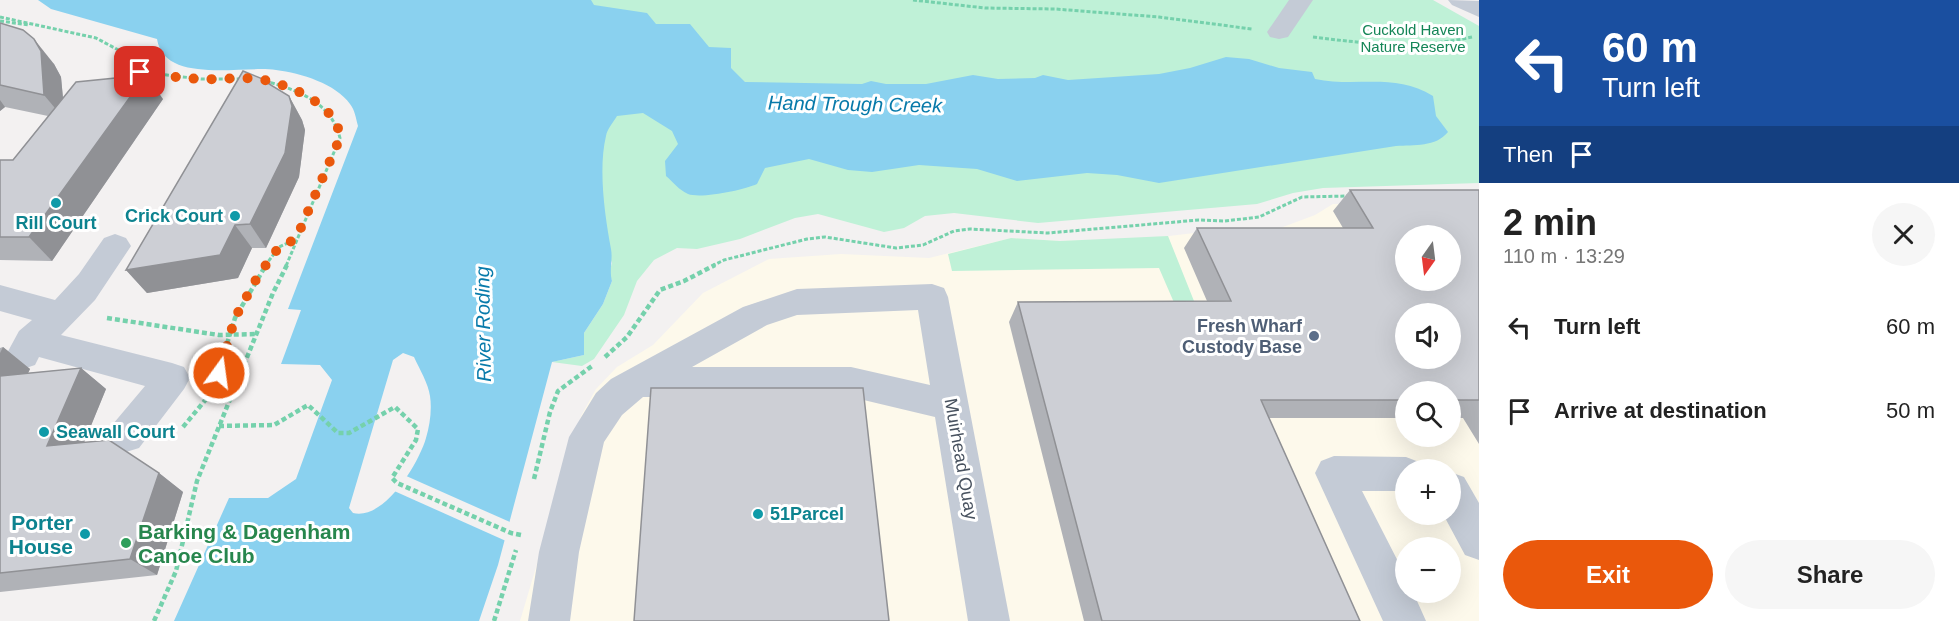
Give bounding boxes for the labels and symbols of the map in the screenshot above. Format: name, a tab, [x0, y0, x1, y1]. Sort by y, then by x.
park label: Cuckold Haven Nature Reserve	[1360, 21, 1466, 55]
pin	[114, 46, 165, 97]
water label: Hand Trough Creek	[768, 91, 943, 117]
marker: Rill Court	[49, 196, 63, 210]
place label: Crick Court	[125, 206, 223, 226]
marker: Crick Court	[228, 209, 242, 223]
place label: Rill Court	[16, 213, 97, 233]
north arrow	[1395, 225, 1461, 291]
water label: River Roding	[471, 266, 495, 382]
place label: Fresh Wharf Custody Base	[1182, 316, 1303, 357]
marker: Fresh Wharf Custody Base	[1307, 329, 1321, 343]
position arrow	[187, 341, 251, 405]
street label: Muirhead Quay	[940, 397, 982, 521]
place label: Seawall Court	[56, 422, 175, 442]
marker: Seawall Court	[37, 425, 51, 439]
place label: 51Parcel	[770, 504, 844, 524]
marker: 51Parcel	[751, 507, 765, 521]
place label: Porter House	[9, 511, 73, 558]
place label: Barking & Dagenham Canoe Club	[138, 520, 350, 567]
marker: Porter House	[78, 527, 92, 541]
marker: Barking & Dagenham Canoe Club	[119, 536, 133, 550]

